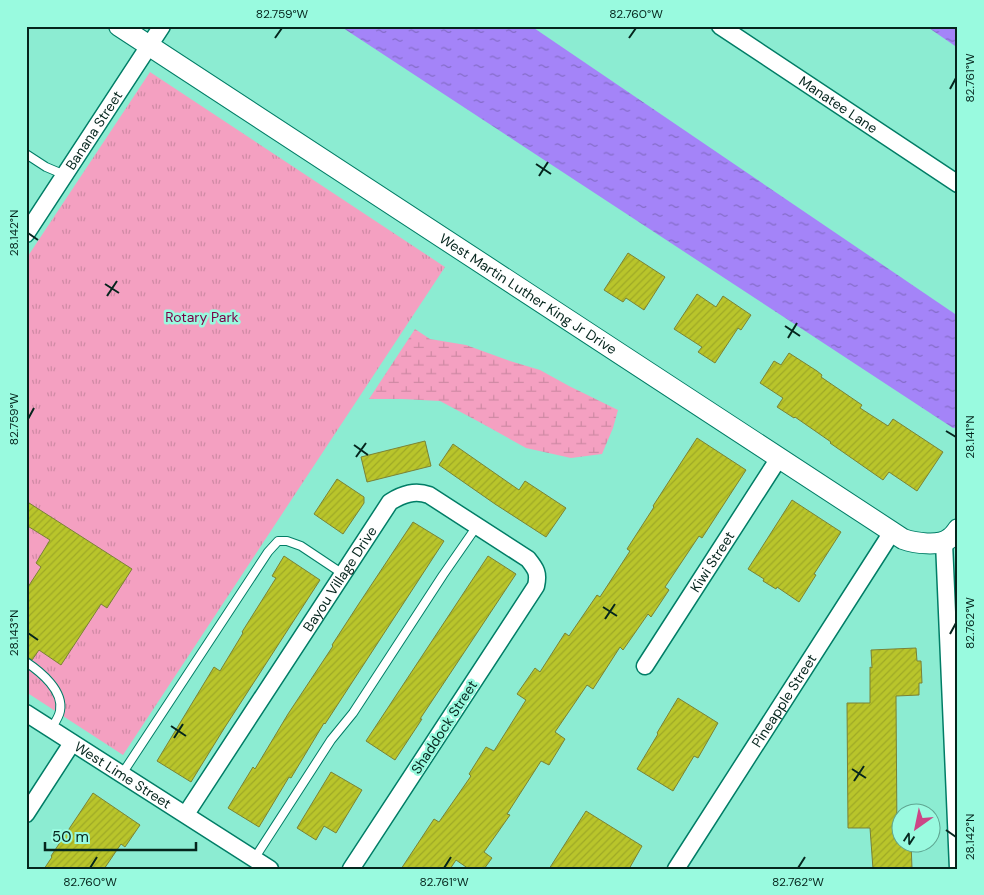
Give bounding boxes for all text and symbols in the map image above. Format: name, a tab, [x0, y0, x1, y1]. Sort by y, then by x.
text: 82.759°W	[256, 6, 309, 22]
text: 82.760°W	[609, 6, 663, 22]
text: 82.761°W	[962, 53, 978, 103]
street label: Manatee Lane	[795, 72, 881, 137]
street label: Banana Street	[61, 87, 126, 173]
text: 28.142°N	[6, 210, 22, 256]
street label: West Martin Luther King Jr Drive	[436, 229, 620, 358]
park label: Rotary Park	[165, 308, 239, 326]
text: 82.759°W	[6, 392, 22, 445]
text: 28.141°N	[962, 415, 978, 459]
street label: Bayou Village Drive	[299, 523, 381, 635]
street label: Kiwi Street	[686, 528, 738, 596]
text: 82.762°W	[962, 597, 978, 649]
text: 28.143°N	[6, 610, 22, 656]
street label: Pineapple Street	[747, 651, 820, 751]
street label: Shaddock Street	[407, 677, 481, 777]
street label: West Lime Street	[71, 737, 175, 813]
north arrow	[892, 802, 942, 852]
text: 28.142°N	[962, 814, 978, 860]
scale bar	[45, 820, 196, 852]
text: 50 m	[52, 827, 89, 847]
text: N	[900, 829, 918, 849]
text: 82.760°W	[63, 874, 117, 890]
text: 82.761°W	[419, 874, 469, 890]
text: 82.762°W	[772, 874, 824, 890]

